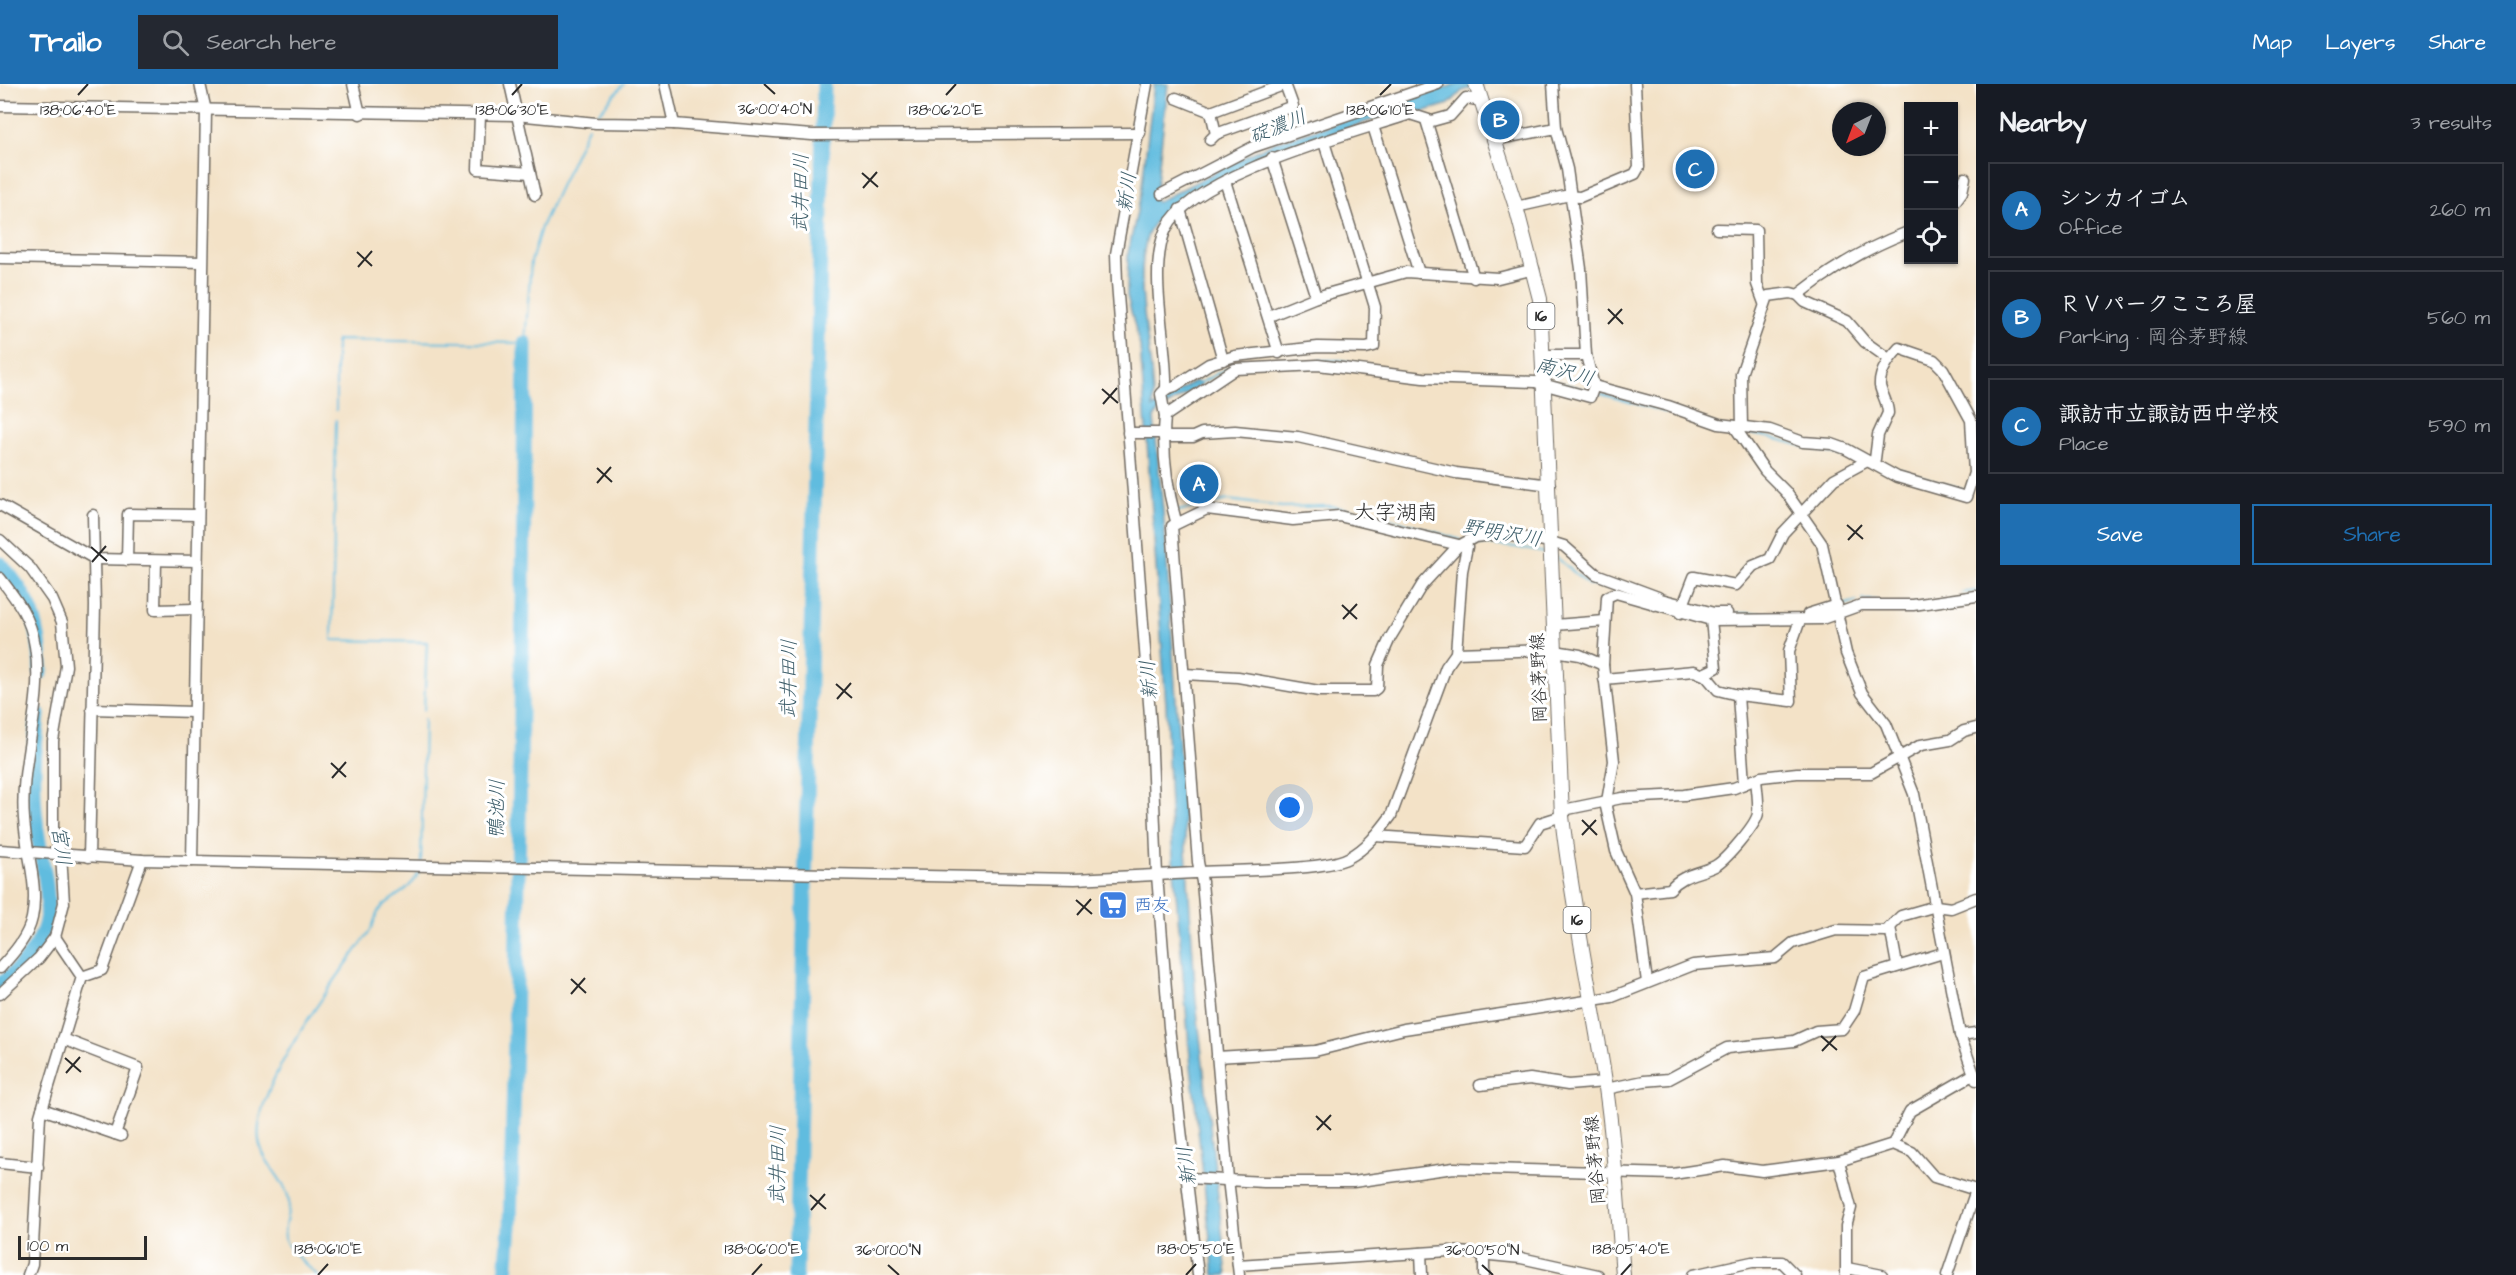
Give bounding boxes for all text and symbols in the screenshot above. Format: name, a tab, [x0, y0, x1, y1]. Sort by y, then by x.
search box	[138, 15, 558, 69]
text: Trailo	[30, 23, 102, 62]
icon: search	[159, 26, 192, 59]
text: Search here	[207, 27, 336, 58]
text: Map	[2252, 28, 2292, 57]
text: Layers	[2325, 28, 2395, 57]
text: Share	[2428, 28, 2486, 57]
pin: B	[1480, 98, 1520, 142]
text: 36°00'40"N	[738, 99, 812, 120]
text: 138°06'40"E	[40, 100, 116, 121]
text: 138°06'30"E	[475, 100, 549, 121]
text: 138°06'20"E	[909, 100, 983, 121]
text: 138°06'10"E	[1346, 100, 1414, 121]
north arrow	[1832, 102, 1886, 156]
map controls	[1904, 102, 1958, 264]
button: +	[1904, 102, 1958, 156]
water label: 碇濃川	[1245, 103, 1311, 151]
text: Nearby	[2000, 105, 2087, 141]
text: 3 results	[2410, 109, 2492, 137]
pin: C	[1676, 146, 1714, 191]
water label: 武井田川	[786, 153, 816, 233]
button: −	[1904, 156, 1958, 210]
water label: 新川	[1110, 170, 1144, 214]
text: シンカイゴム	[2059, 183, 2191, 214]
text: A	[2015, 196, 2028, 224]
text: 260 m	[2430, 196, 2490, 224]
button: locate	[1904, 210, 1958, 264]
text: Office	[2059, 214, 2123, 242]
text: ＲＶパークこころ屋	[2059, 289, 2257, 320]
road number: 16	[1528, 303, 1554, 329]
text: B	[2014, 304, 2029, 332]
text: 560 m	[2427, 304, 2490, 332]
text: Parking · 岡谷茅野線	[2059, 323, 2247, 351]
water label: 南沢川	[1532, 351, 1598, 393]
text: 諏訪市立諏訪西中学校	[2059, 399, 2279, 430]
text: C	[2014, 412, 2029, 440]
text: 590 m	[2428, 412, 2490, 440]
text: Place	[2059, 430, 2109, 458]
pin: A	[1180, 462, 1218, 506]
district label: 大字湖南	[1354, 498, 1438, 527]
button: Save	[2000, 504, 2240, 565]
button: Share	[2252, 504, 2492, 565]
water label: 野明沢川	[1460, 512, 1544, 554]
street label: 岡谷茅野線	[1525, 633, 1553, 723]
water label: 武井田川	[774, 639, 804, 719]
water label: 新川	[1134, 659, 1164, 701]
water label: 鴨池川	[482, 779, 512, 839]
your location	[1275, 793, 1304, 822]
water label: 宮川	[44, 824, 78, 868]
supermarket icon: 西友	[1097, 889, 1129, 921]
place label: 西友	[1134, 893, 1170, 918]
road number: 16	[1564, 907, 1590, 933]
street label: 岡谷茅野線	[1579, 1114, 1611, 1206]
water label: 武井田川	[763, 1125, 793, 1205]
water label: 新川	[1171, 1144, 1203, 1188]
scale bar	[18, 1233, 147, 1260]
text: 100 m	[27, 1235, 68, 1257]
text: 138°06'10"E	[294, 1239, 362, 1260]
text: 138°06'00"E	[724, 1239, 800, 1260]
text: 138°05'50"E	[1157, 1239, 1235, 1260]
text: 138°05'40"E	[1592, 1239, 1670, 1260]
text: 36°01'00"N	[855, 1240, 921, 1261]
text: 36°00'50"N	[1445, 1240, 1519, 1261]

